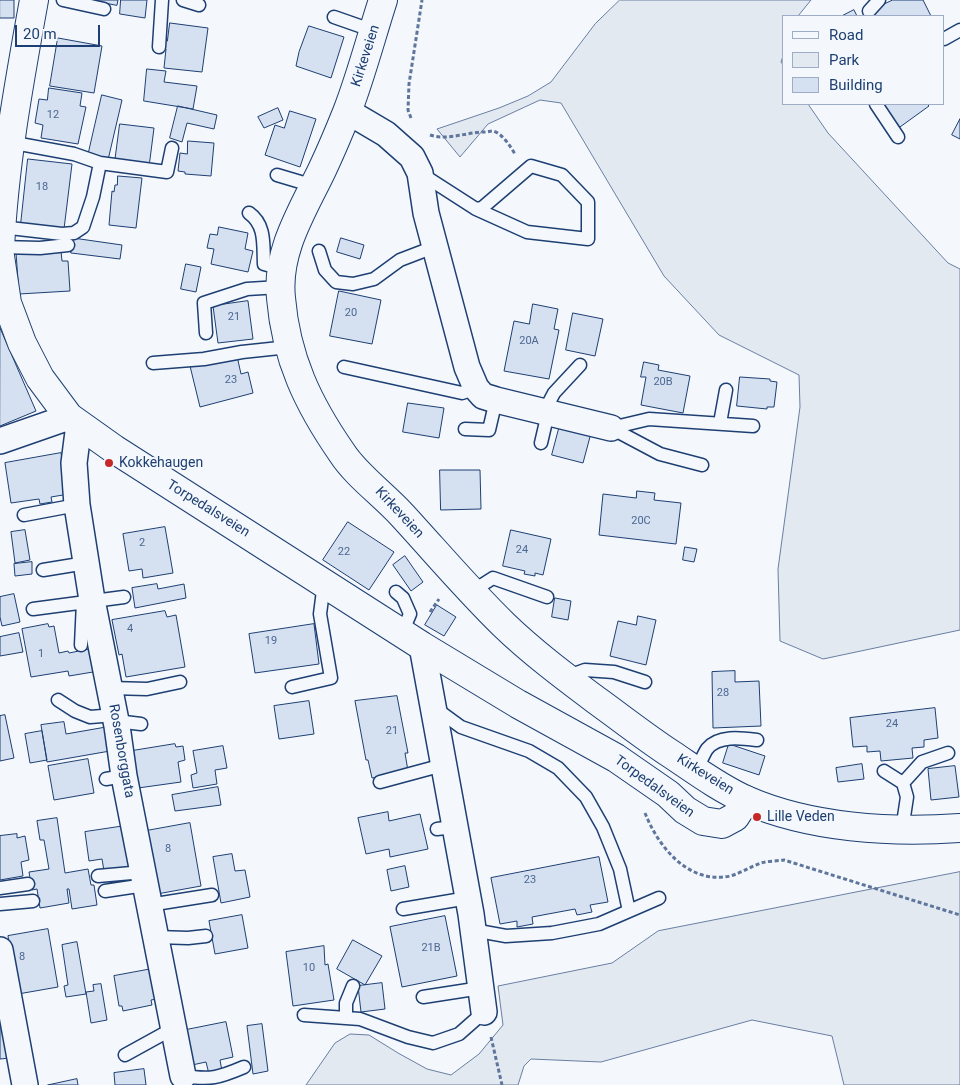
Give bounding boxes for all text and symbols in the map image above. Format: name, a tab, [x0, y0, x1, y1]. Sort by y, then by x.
scale bar	[18, 15, 102, 47]
legend	[782, 15, 945, 105]
street label: Kirkeveien	[348, 23, 384, 89]
text: 20 m	[23, 25, 57, 43]
text: Road	[829, 26, 863, 44]
text: Park	[829, 51, 859, 69]
text: Building	[829, 76, 883, 94]
house number: 12	[47, 108, 59, 122]
house number: 18	[36, 180, 48, 194]
house number: 20	[345, 306, 357, 320]
house number: 21	[228, 310, 240, 324]
house number: 20A	[519, 334, 539, 348]
house number: 23	[225, 373, 237, 387]
house number: 20B	[653, 375, 673, 389]
place label: Kokkehaugen	[119, 455, 203, 471]
marker: Kokkehaugen	[103, 457, 115, 469]
street label: Torpedalsveien	[163, 477, 253, 541]
street label: Kirkeveien	[371, 484, 427, 542]
house number: 20C	[631, 514, 651, 528]
house number: 2	[139, 536, 145, 550]
house number: 24	[516, 543, 528, 557]
house number: 22	[338, 545, 350, 559]
house number: 4	[127, 622, 133, 636]
house number: 19	[265, 634, 277, 648]
house number: 1	[38, 647, 44, 661]
house number: 28	[717, 686, 729, 700]
street label: Rosenborggata	[104, 703, 138, 799]
house number: 24	[886, 717, 898, 731]
house number: 21	[386, 724, 398, 738]
street label: Kirkeveien	[673, 751, 737, 799]
street label: Torpedalsveien	[611, 752, 697, 822]
place label: Lille Veden	[767, 809, 835, 825]
marker: Lille Veden	[751, 811, 763, 823]
house number: 8	[165, 842, 171, 856]
house number: 23	[524, 873, 536, 887]
house number: 21B	[421, 941, 441, 955]
house number: 8	[19, 950, 25, 964]
house number: 10	[303, 961, 315, 975]

